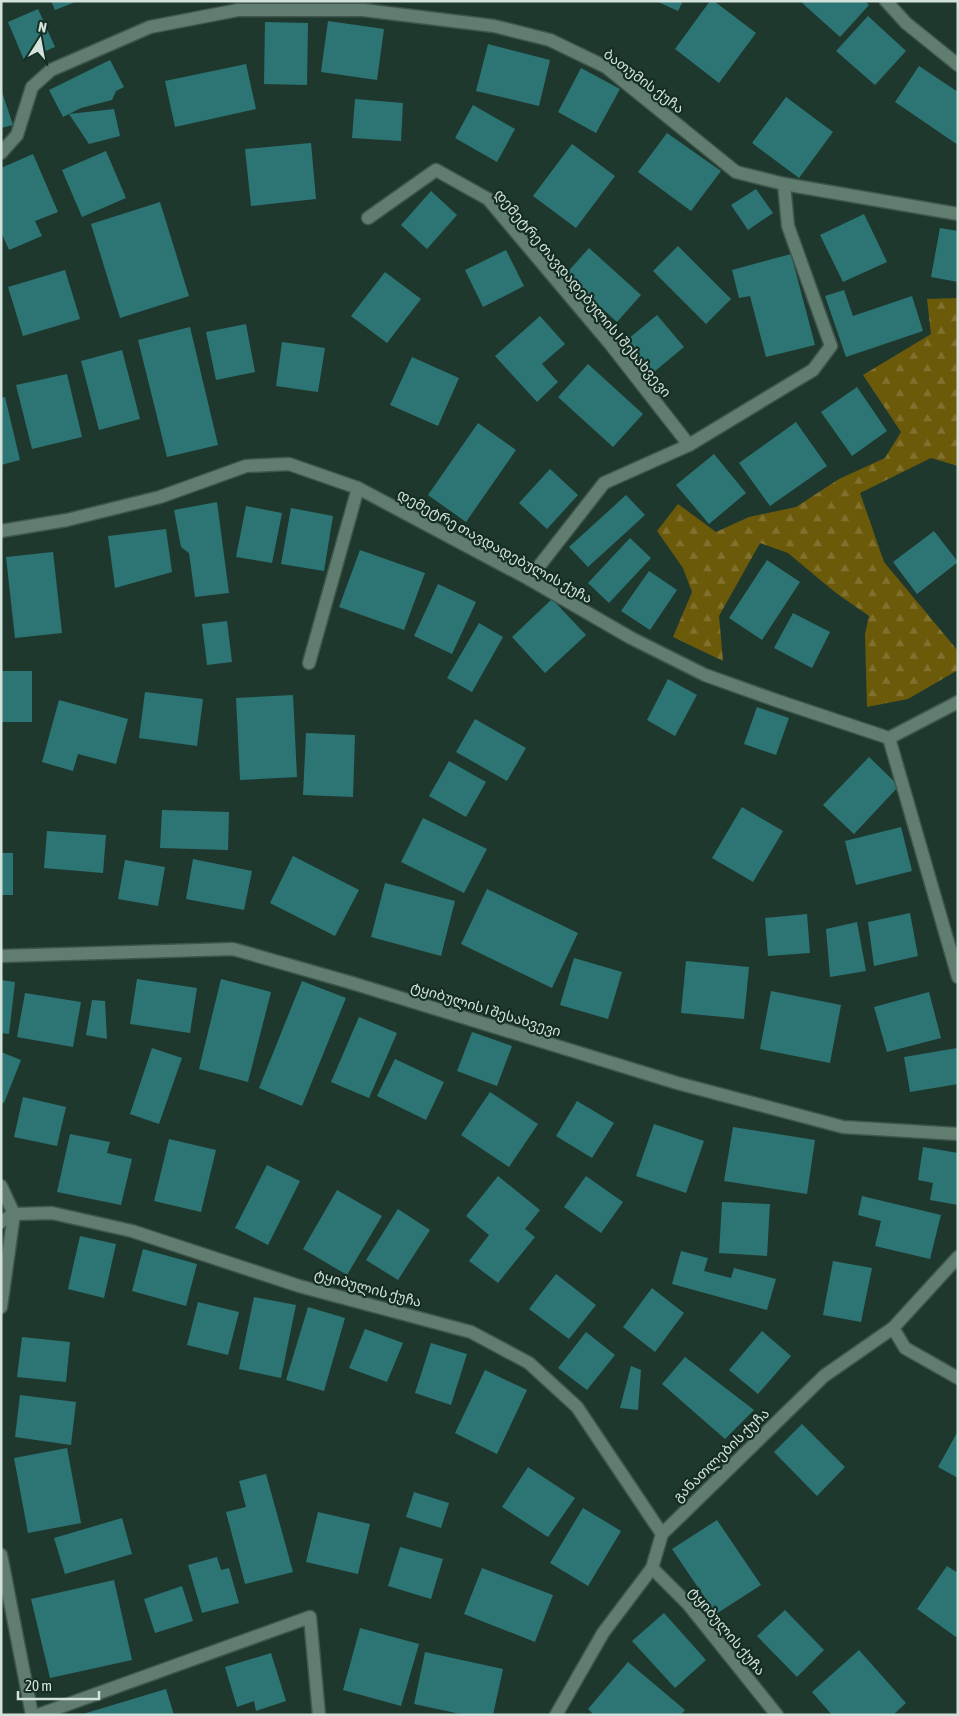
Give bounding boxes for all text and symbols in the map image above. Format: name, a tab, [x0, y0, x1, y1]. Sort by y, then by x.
north arrow	[15, 15, 65, 65]
text: N	[37, 19, 48, 36]
street label: ბათუმის ქუჩა	[600, 46, 687, 117]
street label: დემეტრე თავდადებულის I შესახვევი	[491, 186, 675, 401]
street label: დემეტრე თავდადებულის ქუჩა	[394, 486, 595, 607]
street label: ტყიბულის I შესახვევი	[409, 979, 563, 1040]
street label: ტყიბულის ქუჩა	[312, 1266, 423, 1311]
street label: განათლების ქუჩა	[670, 1405, 773, 1506]
street label: ტყიბულის ქუჩა	[685, 1584, 769, 1679]
scale bar	[18, 1668, 99, 1700]
text: 20 m	[25, 1677, 52, 1694]

